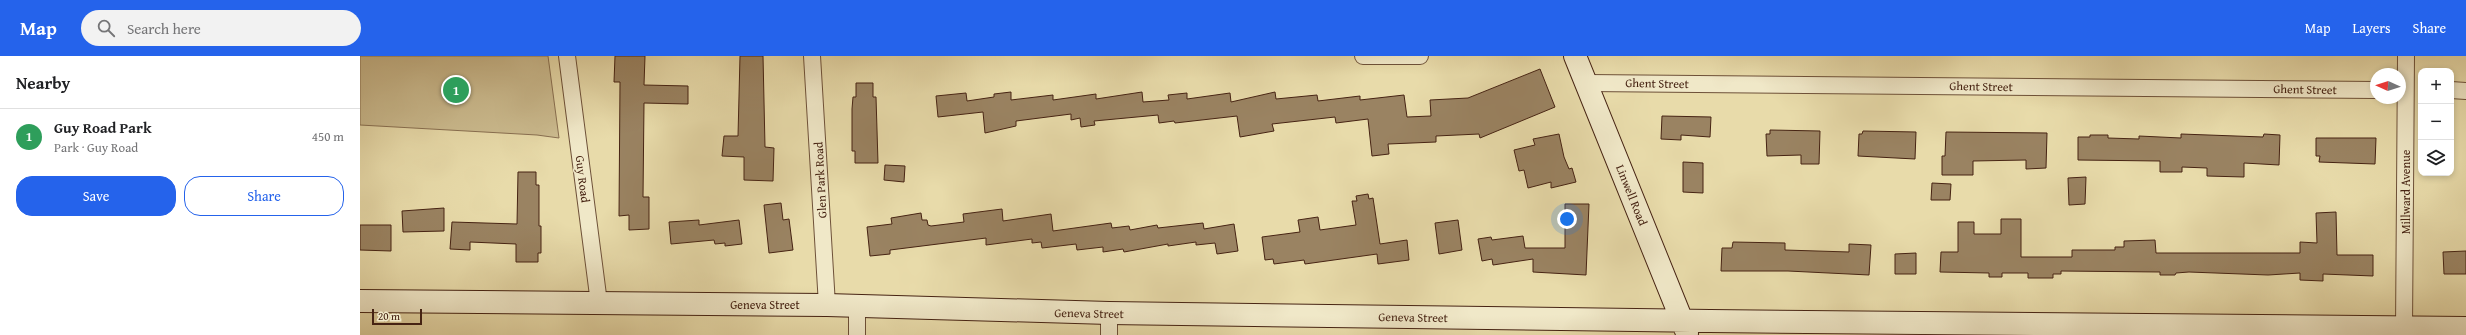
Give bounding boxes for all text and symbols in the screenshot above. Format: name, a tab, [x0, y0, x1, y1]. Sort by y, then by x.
search box	[81, 10, 361, 46]
text: Map	[20, 14, 57, 42]
icon: search	[95, 17, 117, 39]
text: Search here	[127, 18, 201, 39]
text: Map	[2305, 18, 2331, 38]
text: Layers	[2353, 18, 2391, 38]
text: Share	[2413, 18, 2446, 38]
north arrow	[2370, 68, 2406, 104]
map controls	[2418, 68, 2454, 176]
button: +	[2418, 68, 2454, 104]
text: Nearby	[16, 70, 70, 95]
street label: Ghent Street	[1625, 74, 1690, 92]
pin: 1	[443, 75, 469, 105]
street label: Ghent Street	[1949, 77, 2014, 95]
street label: Ghent Street	[2273, 80, 2338, 98]
button: −	[2418, 104, 2454, 140]
text: Guy Road Park	[54, 117, 151, 138]
text: 1	[26, 127, 32, 146]
text: 450 m	[312, 127, 344, 146]
text: Park · Guy Road	[54, 138, 138, 157]
button: layers	[2418, 140, 2454, 176]
street label: Glen Park Road	[809, 141, 830, 219]
street label: Millward Avenue	[2397, 149, 2414, 234]
street label: Guy Road	[572, 154, 594, 204]
street label: Linwell Road	[1612, 162, 1652, 229]
button: Save	[16, 176, 176, 216]
button: Share	[184, 176, 344, 216]
your location	[1557, 209, 1577, 229]
street label: Geneva Street	[730, 296, 801, 313]
street label: Geneva Street	[1054, 304, 1125, 322]
scale bar	[372, 307, 422, 326]
text: 20 m	[378, 308, 400, 324]
street label: Geneva Street	[1378, 308, 1449, 326]

